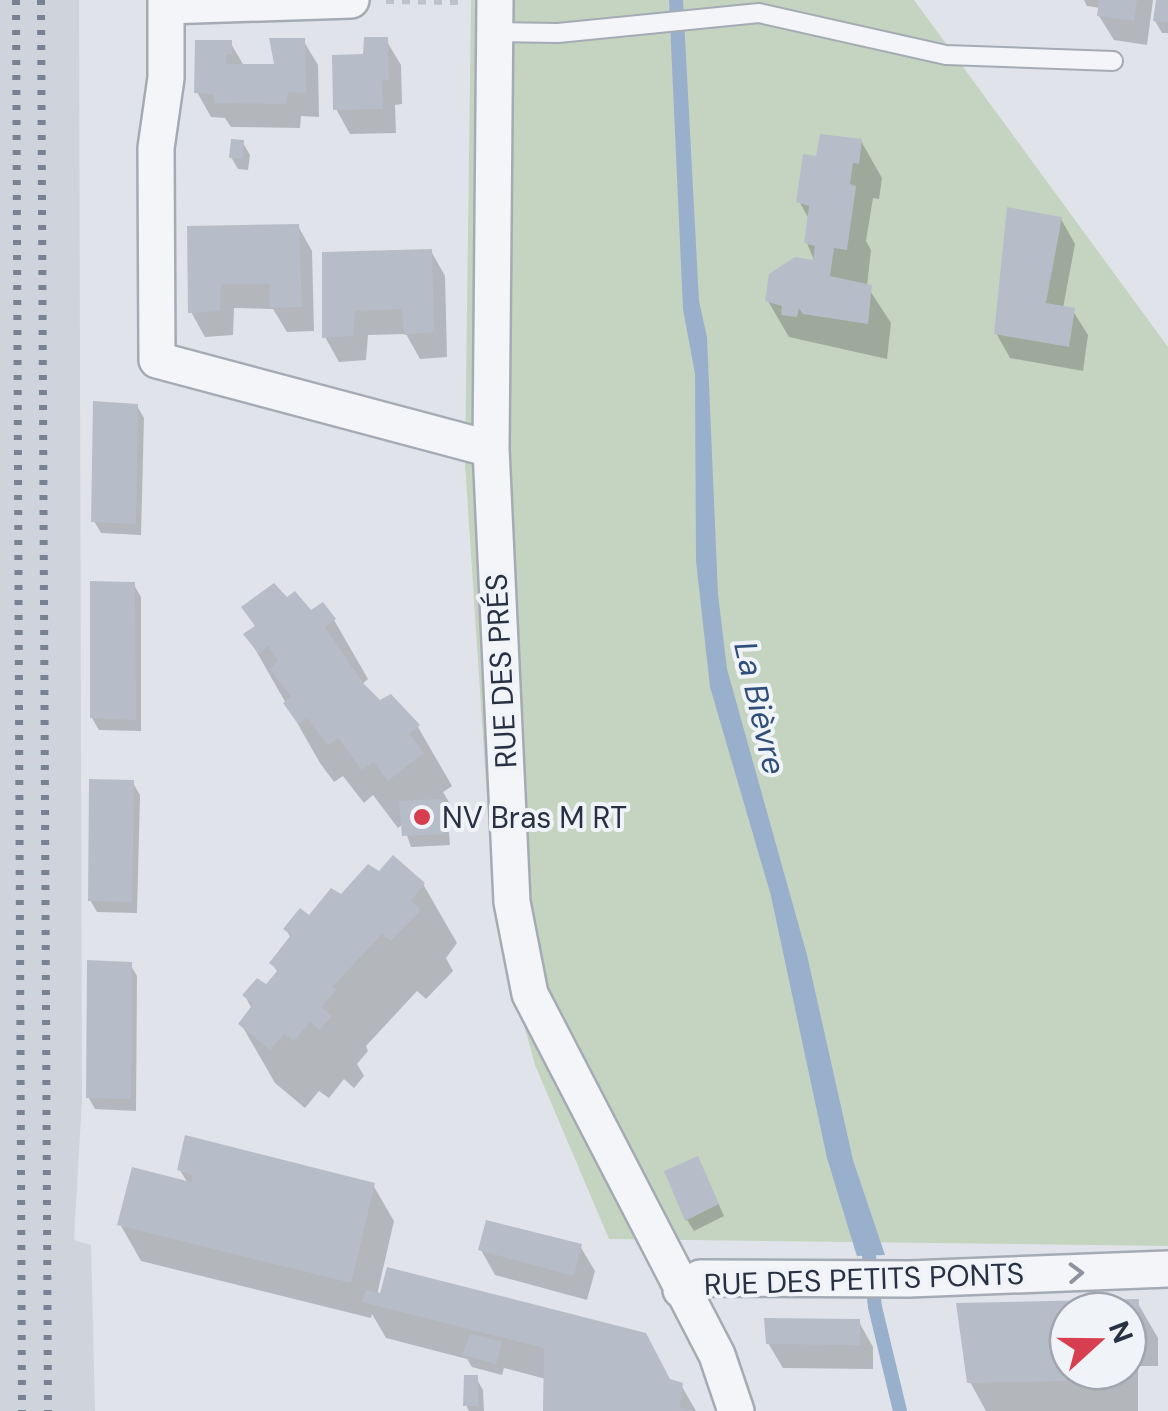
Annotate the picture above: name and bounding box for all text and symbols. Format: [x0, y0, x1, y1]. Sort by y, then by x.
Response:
street label: RUE DES PRÉS [476, 573, 526, 769]
water label: La Bièvre [724, 637, 796, 779]
place label: NV Bras M RT [442, 798, 627, 837]
marker: NV Bras M RT [411, 806, 433, 828]
street label: RUE DES PETITS PONTS [703, 1254, 1025, 1304]
one-way arrow [1069, 1262, 1085, 1283]
north arrow [1048, 1291, 1148, 1391]
text: N [1100, 1316, 1142, 1348]

